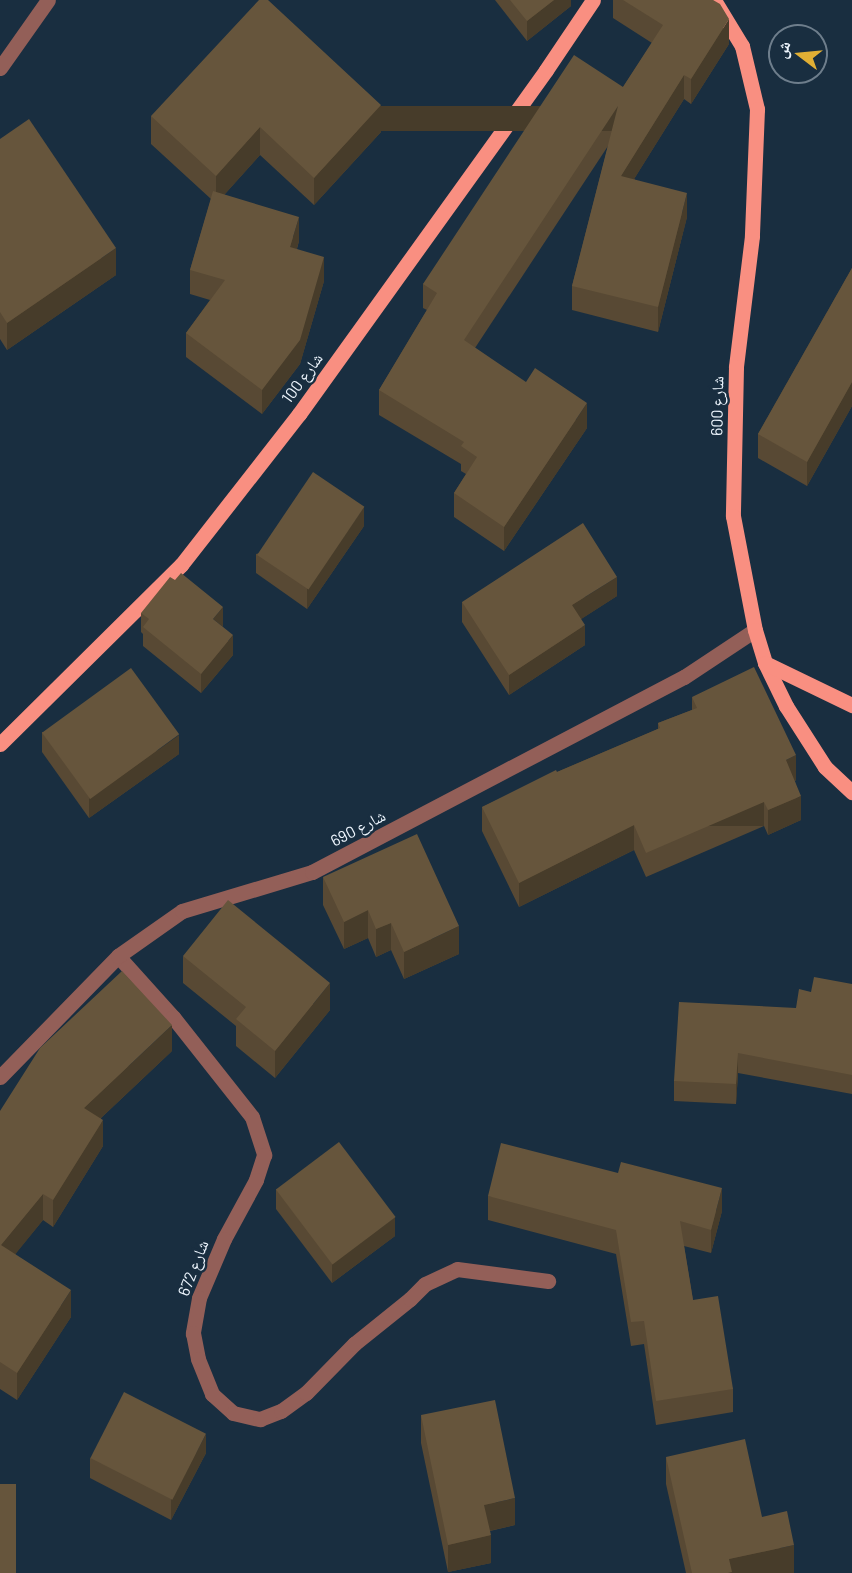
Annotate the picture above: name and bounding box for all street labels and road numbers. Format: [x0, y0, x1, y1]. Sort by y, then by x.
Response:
street label: شارع 100 [277, 349, 327, 407]
street label: شارع 600 [707, 376, 727, 436]
street label: شارع 690 [327, 806, 389, 850]
street label: شارع 672 [174, 1237, 212, 1299]

